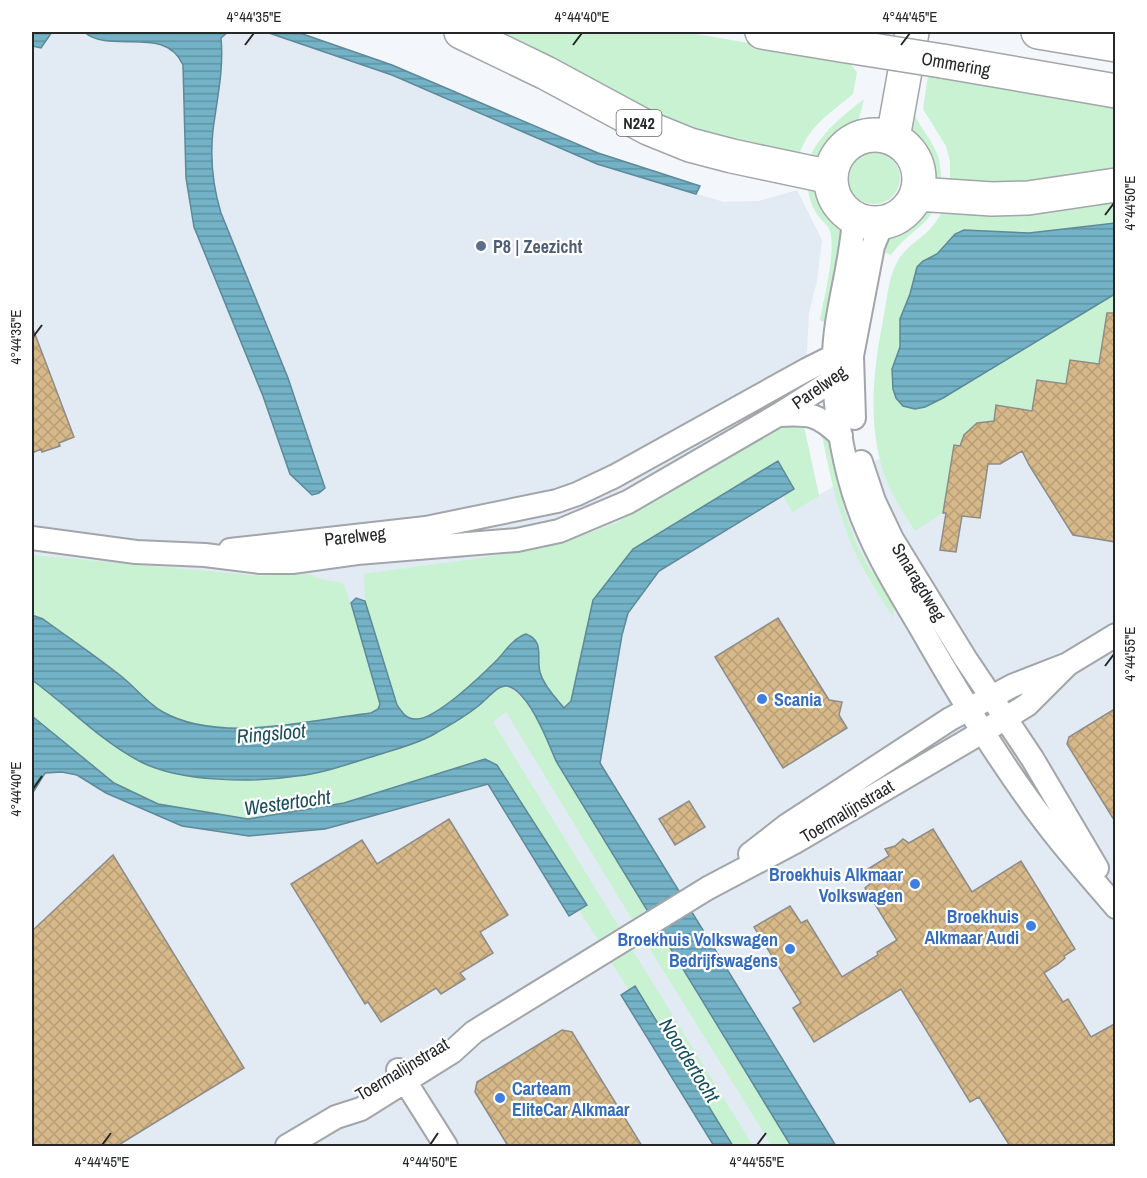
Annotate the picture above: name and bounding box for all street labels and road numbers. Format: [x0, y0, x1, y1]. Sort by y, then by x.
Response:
street label: Ommering [919, 46, 993, 83]
road number: N242 [616, 110, 662, 136]
street label: Parelweg [787, 359, 852, 415]
street label: Parelweg [323, 520, 388, 552]
street label: Smaragdweg [886, 538, 953, 626]
street label: Toermalijnstraat [796, 773, 898, 849]
street label: Toermalijnstraat [351, 1031, 453, 1107]

